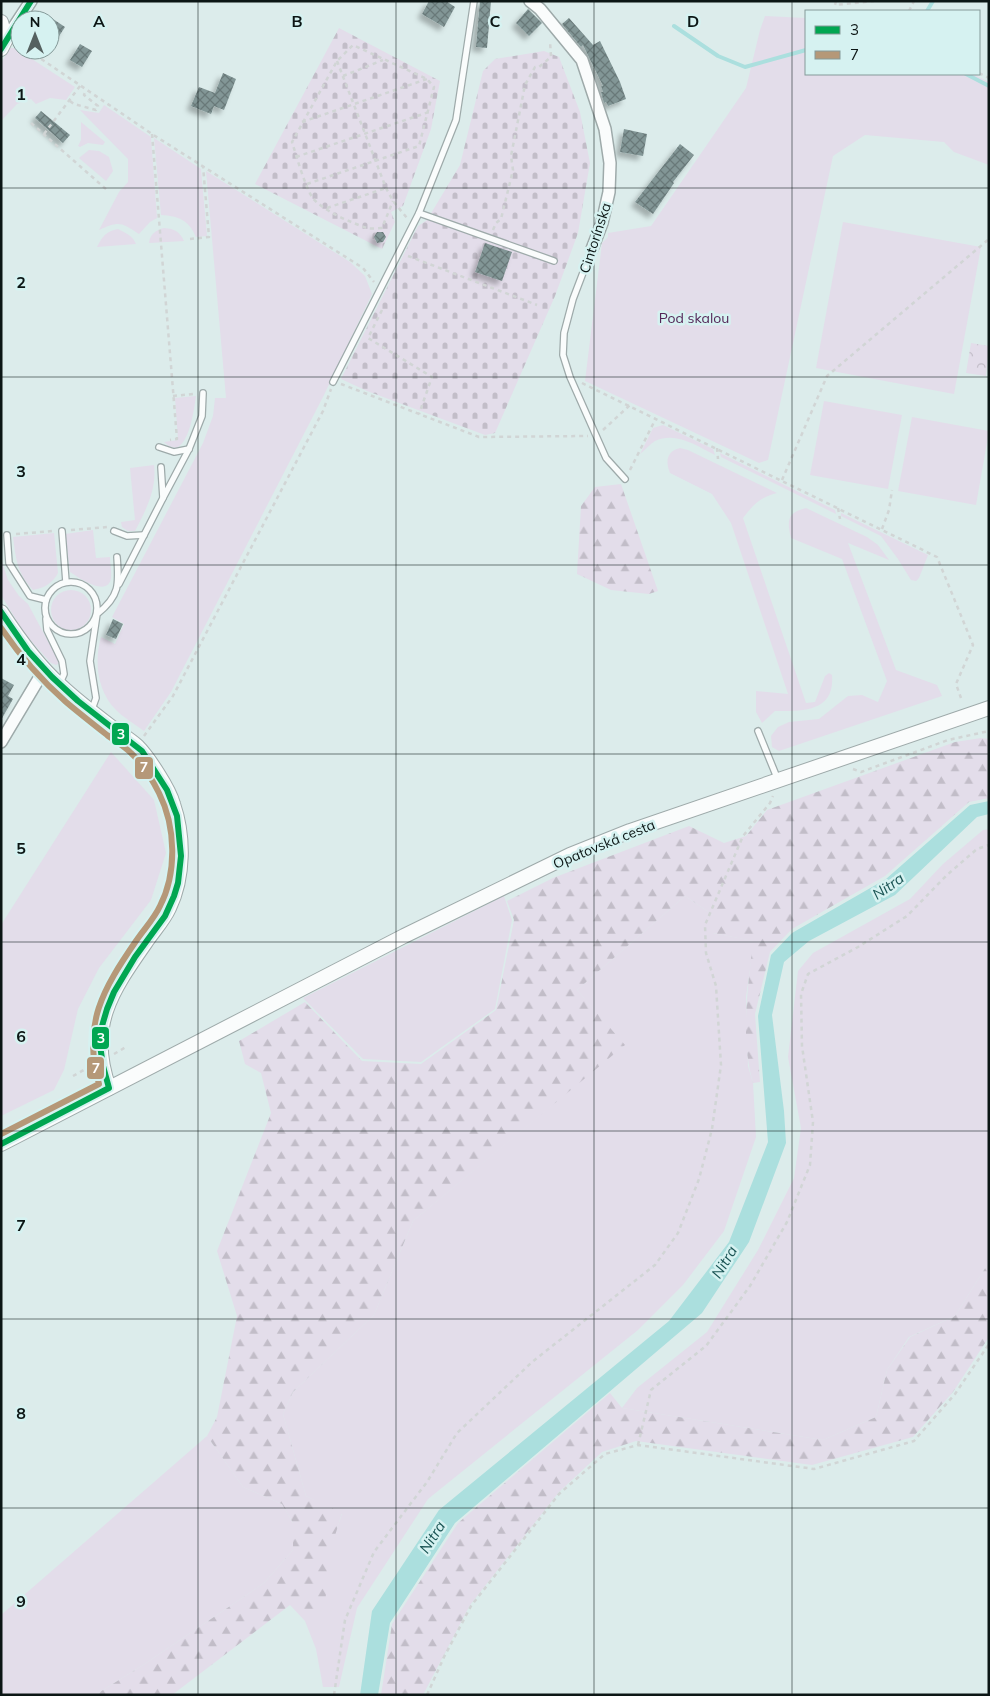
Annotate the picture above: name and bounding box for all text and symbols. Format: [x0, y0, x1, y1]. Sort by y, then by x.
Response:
north arrow [10, 10, 60, 60]
legend [805, 10, 980, 75]
text: A [93, 11, 105, 31]
text: B [291, 11, 303, 31]
text: C [490, 11, 501, 31]
text: D [687, 11, 699, 31]
text: N [30, 13, 40, 31]
text: 3 [850, 20, 859, 39]
text: 7 [850, 45, 859, 64]
text: 1 [16, 84, 26, 104]
street label: Cintorínska [575, 200, 615, 276]
text: 2 [16, 272, 26, 292]
park label: Pod skalou [659, 309, 729, 327]
text: 3 [16, 461, 26, 481]
text: 4 [16, 649, 26, 669]
line badge: 3 [111, 722, 130, 746]
text: 3 [117, 725, 125, 743]
line badge: 7 [134, 756, 154, 780]
text: 7 [140, 758, 148, 776]
street label: Opatovská cesta [550, 815, 658, 873]
text: 5 [16, 838, 26, 858]
water label: Nitra [868, 868, 908, 904]
text: 6 [16, 1026, 26, 1046]
line badge: 3 [91, 1026, 110, 1050]
text: 3 [97, 1029, 105, 1047]
line badge: 7 [86, 1056, 105, 1080]
text: 7 [92, 1059, 100, 1077]
text: 7 [16, 1215, 26, 1235]
water label: Nitra [707, 1242, 741, 1282]
text: 8 [16, 1403, 26, 1423]
water label: Nitra [415, 1517, 449, 1557]
text: 9 [16, 1591, 26, 1611]

